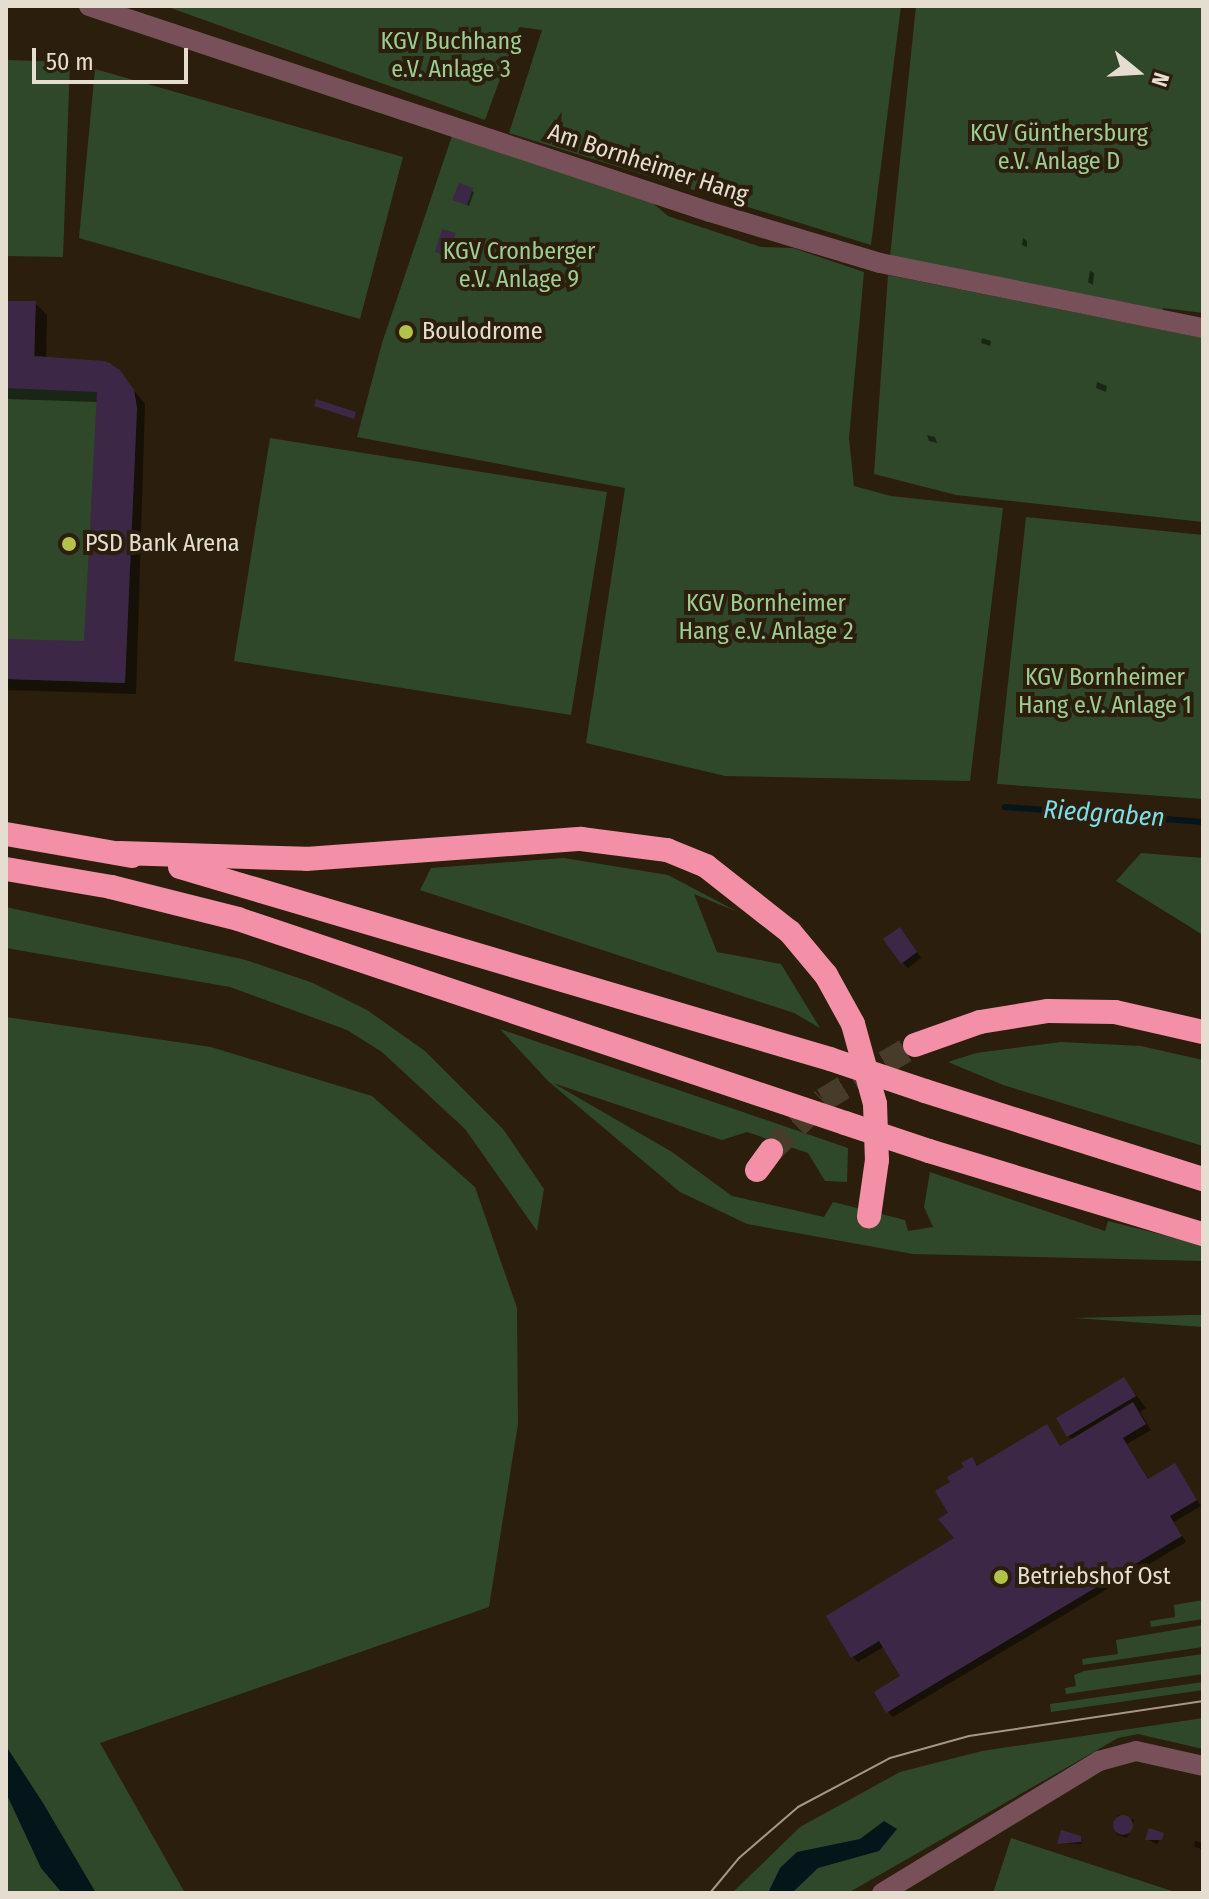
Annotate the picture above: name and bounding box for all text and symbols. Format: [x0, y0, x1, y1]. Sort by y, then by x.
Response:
park label: KGV Buchhang e.V. Anlage 3 [381, 28, 521, 84]
scale bar [36, 32, 192, 82]
north arrow [1097, 32, 1177, 112]
text: 50 m [46, 48, 94, 76]
text: N [1145, 69, 1175, 90]
street label: Am Bornheimer Hang [544, 118, 752, 210]
park label: KGV Günthersburg e.V. Anlage D [970, 120, 1148, 176]
park label: KGV Cronberger e.V. Anlage 9 [443, 238, 595, 294]
place label: Boulodrome [422, 318, 543, 346]
marker: Boulodrome [397, 323, 415, 341]
place label: PSD Bank Arena [85, 530, 240, 558]
marker: PSD Bank Arena [60, 535, 78, 553]
park label: KGV Bornheimer Hang e.V. Anlage 2 [678, 590, 854, 646]
park label: KGV Bornheimer Hang e.V. Anlage 1 [1018, 664, 1192, 720]
water label: Riedgraben [1042, 794, 1166, 834]
place label: Betriebshof Ost [1017, 1563, 1171, 1591]
marker: Betriebshof Ost [992, 1568, 1010, 1586]

